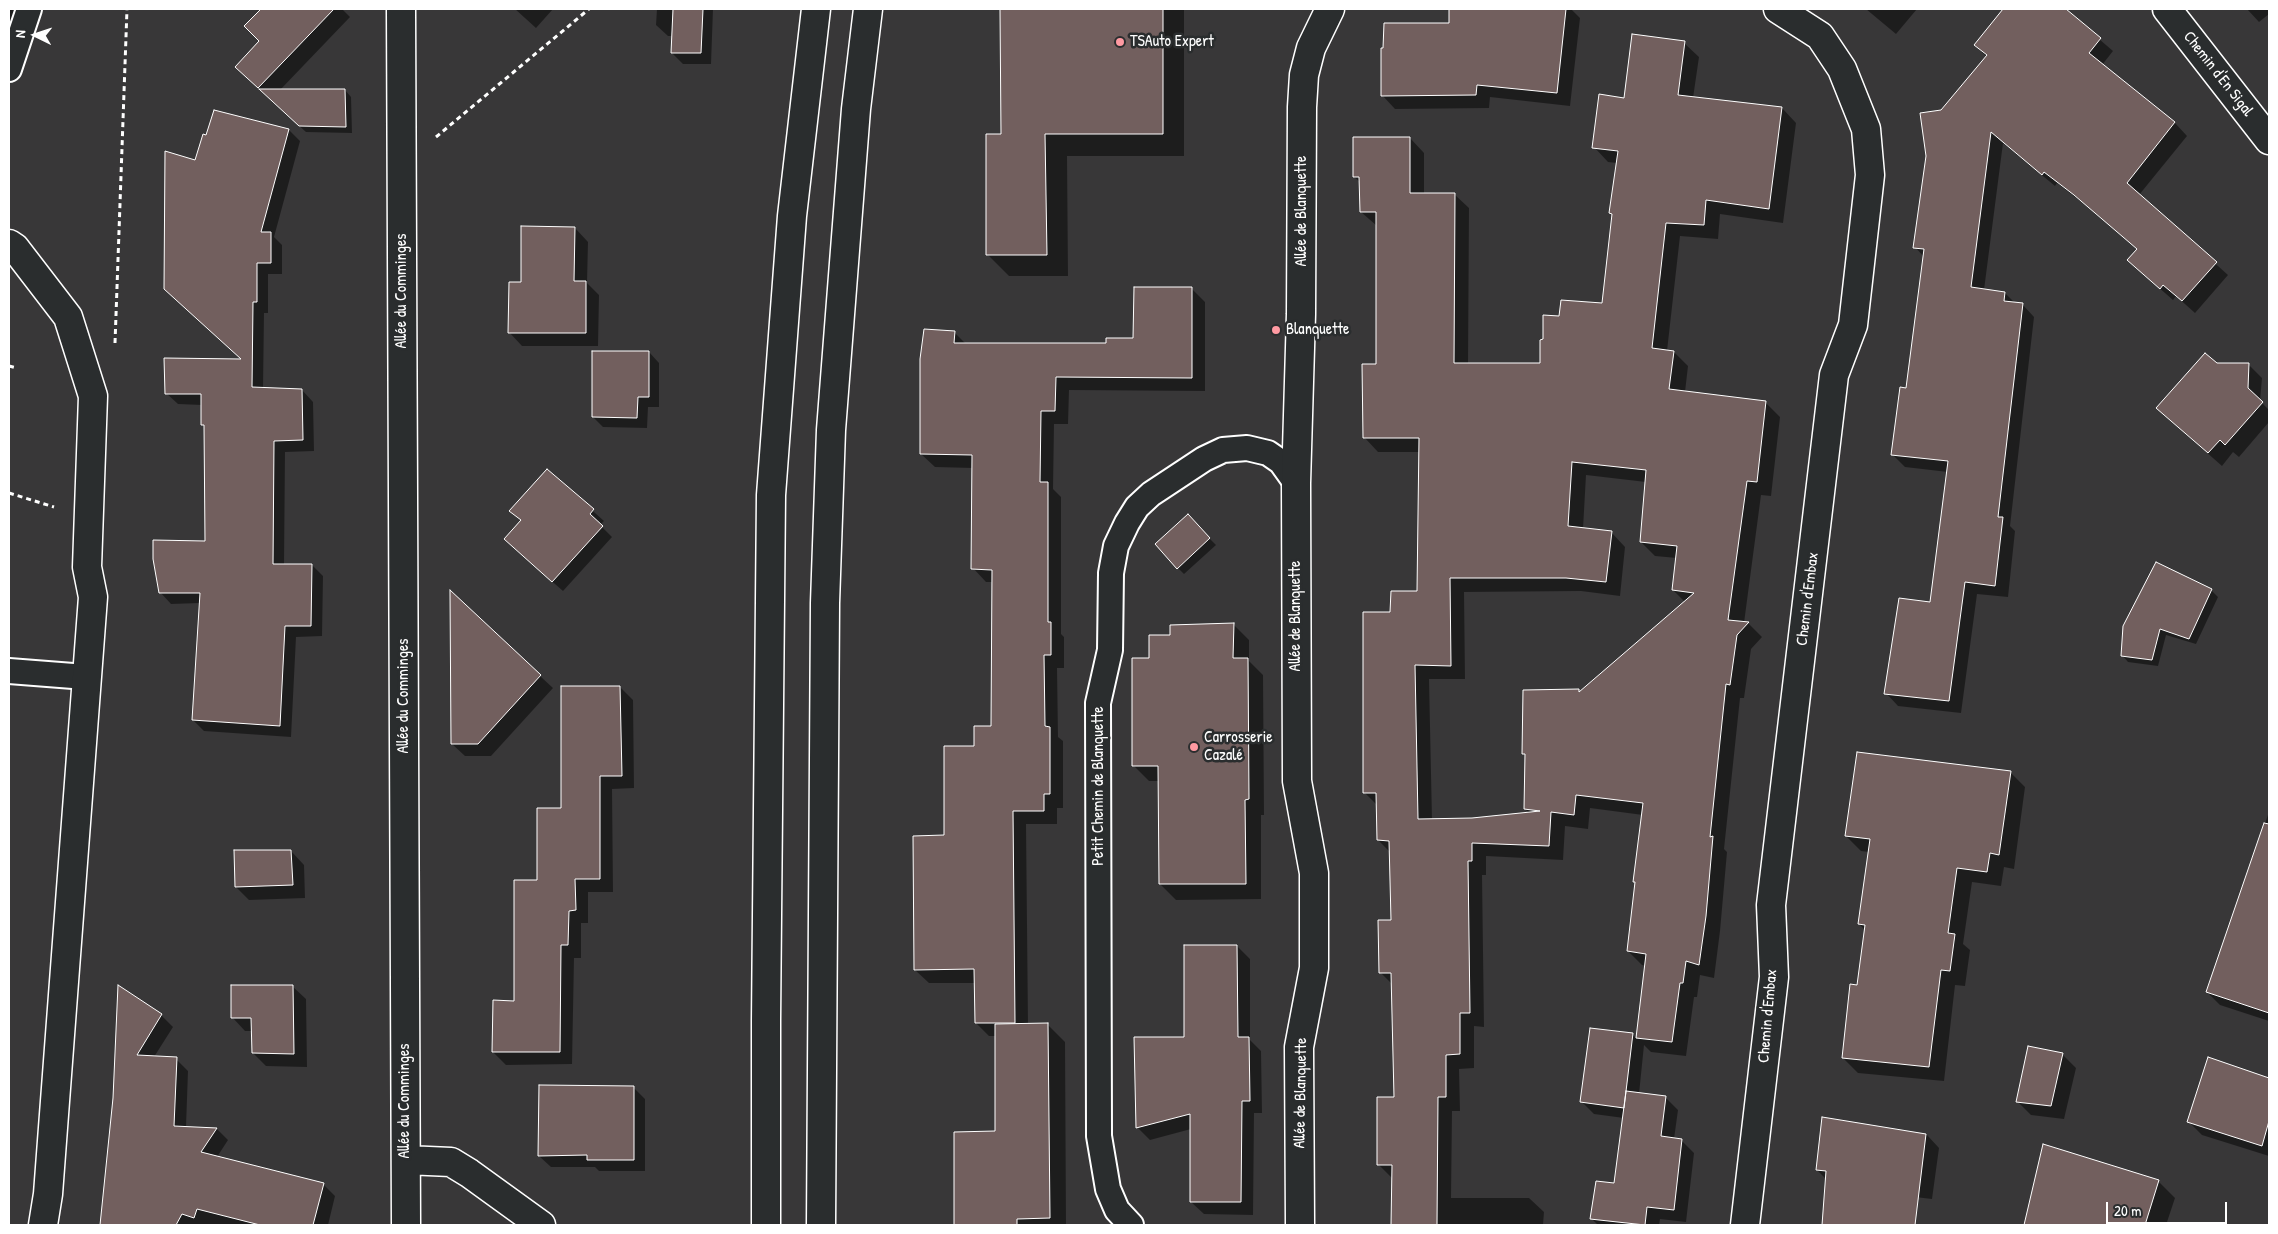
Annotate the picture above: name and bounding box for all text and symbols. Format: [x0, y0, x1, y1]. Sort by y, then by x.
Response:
north arrow [10, 10, 60, 60]
street label: Chemin d'En Sigal [2179, 28, 2257, 120]
text: N [10, 30, 29, 38]
place label: TSAuto Expert [1130, 32, 1214, 52]
marker: TSAuto Expert [1114, 36, 1126, 48]
street label: Allée de Blanquette [1292, 156, 1312, 266]
street label: Allée du Comminges [392, 234, 412, 348]
place label: Blanquette [1286, 320, 1349, 340]
marker: Blanquette [1270, 324, 1282, 336]
street label: Chemin d'Embax [1793, 551, 1823, 647]
street label: Allée de Blanquette [1286, 561, 1306, 671]
street label: Allée du Comminges [394, 639, 414, 753]
street label: Petit Chemin de Blanquette [1089, 706, 1109, 866]
place label: Carrosserie Cazalé [1204, 728, 1273, 766]
marker: Carrosserie Cazalé [1188, 741, 1200, 753]
street label: Chemin d'Embax [1754, 968, 1782, 1064]
street label: Allée de Blanquette [1290, 1037, 1312, 1149]
street label: Allée du Comminges [395, 1044, 415, 1158]
scale bar [2108, 1192, 2229, 1224]
text: 20 m [2114, 1200, 2141, 1221]

